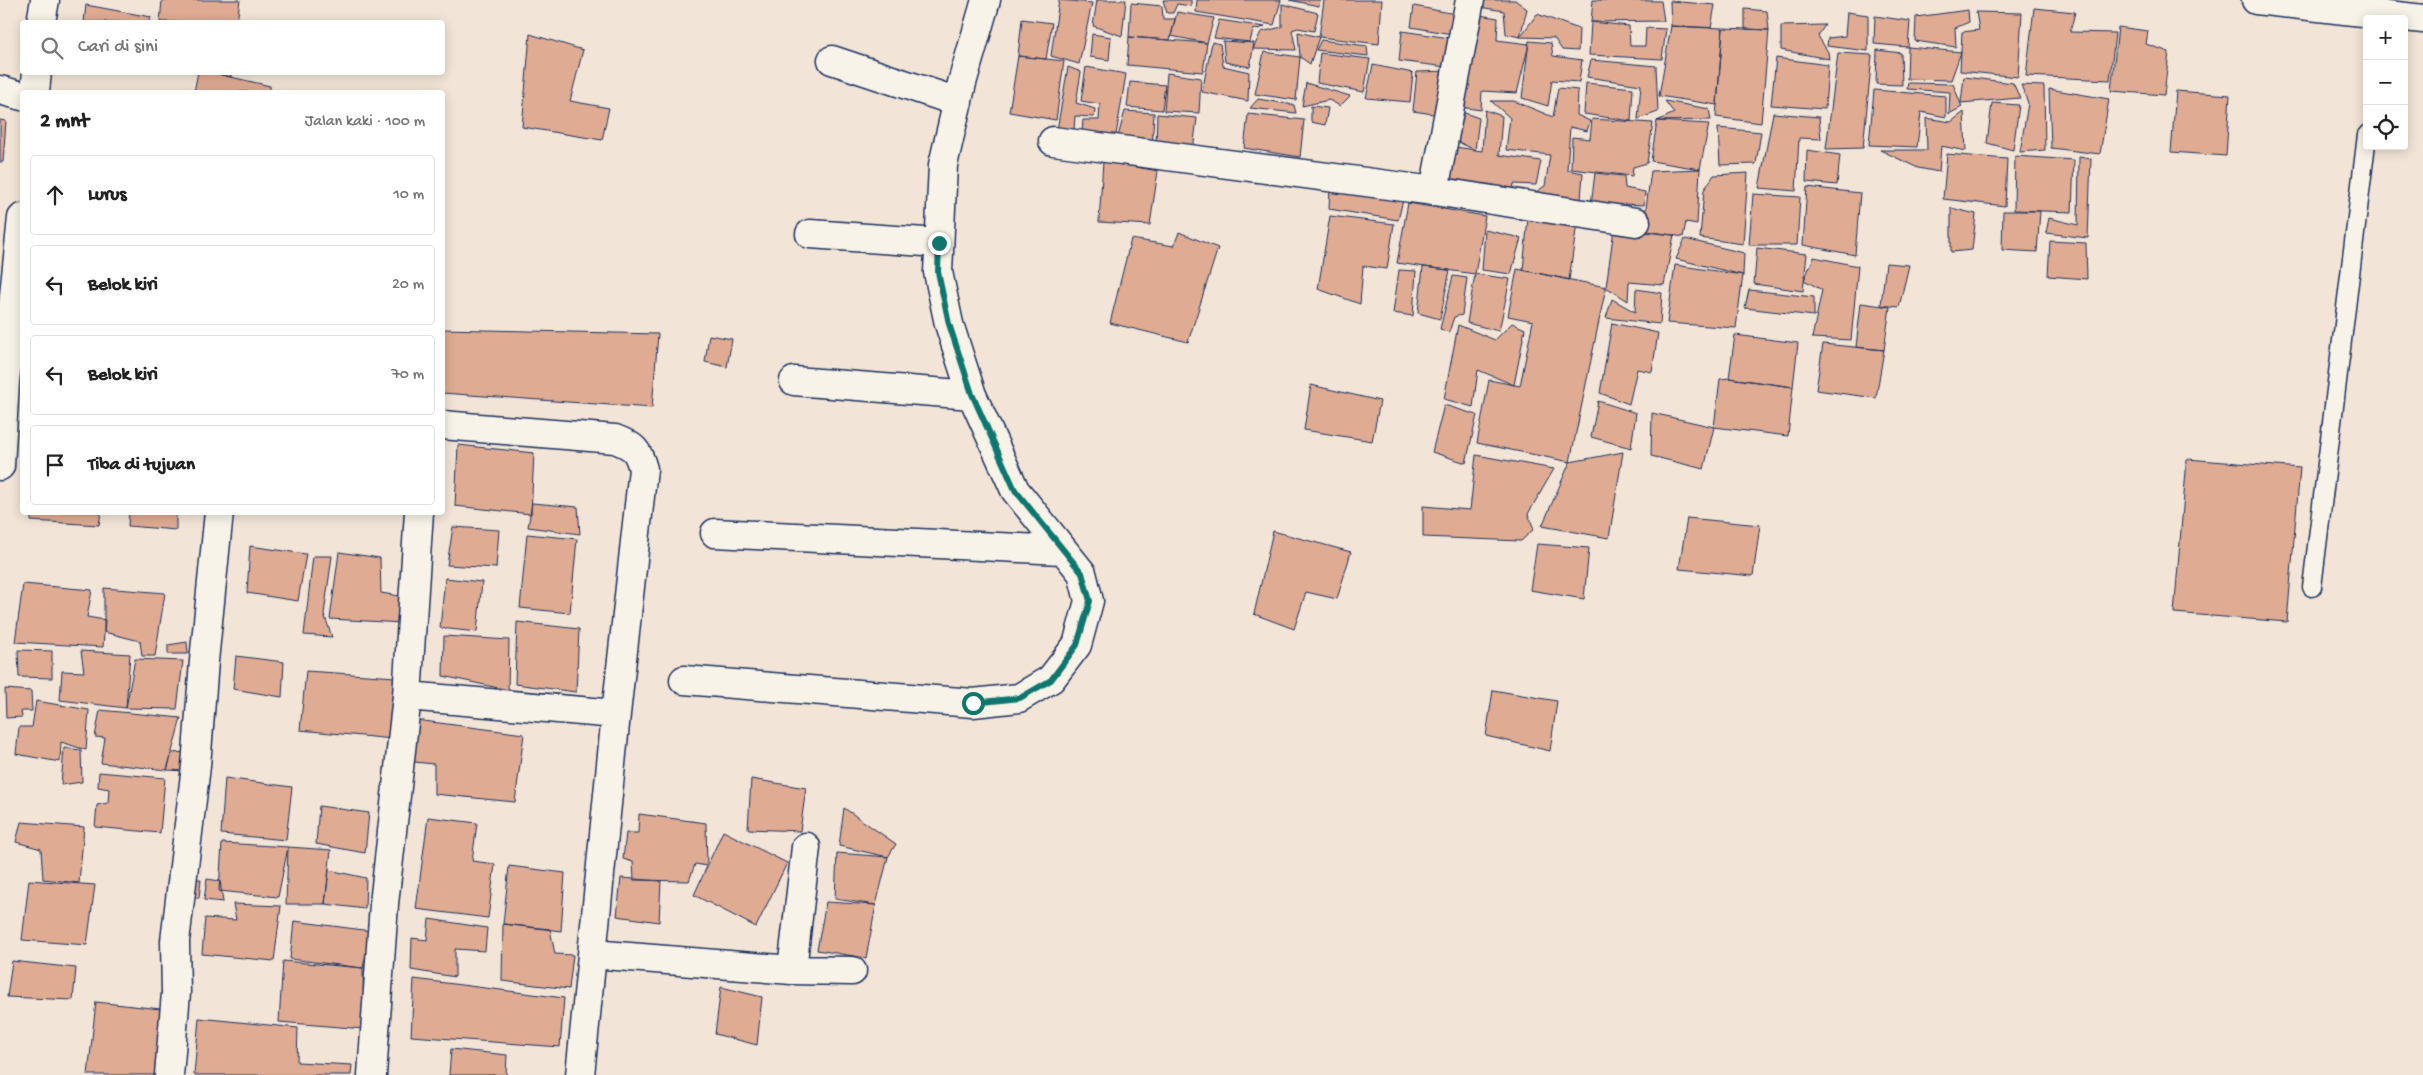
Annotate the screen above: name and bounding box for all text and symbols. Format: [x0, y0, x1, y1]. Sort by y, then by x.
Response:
map controls [2363, 15, 2408, 150]
button: + [2363, 15, 2408, 60]
search box [20, 20, 445, 75]
icon: search [38, 34, 66, 62]
text: Cari di sini [78, 36, 158, 59]
button: − [2363, 60, 2408, 105]
button: locate [2363, 105, 2408, 150]
text: 2 mnt [40, 110, 89, 135]
text: Jalan kaki · 100 m [305, 113, 425, 132]
icon: ahead [41, 181, 69, 209]
text: Lurus [88, 184, 127, 207]
text: 10 m [393, 186, 424, 205]
route end [928, 232, 951, 255]
icon: left [41, 271, 69, 299]
text: Belok kiri [88, 274, 158, 297]
text: 20 m [392, 276, 424, 295]
icon: left [41, 361, 69, 389]
text: Belok kiri [88, 364, 158, 387]
text: 70 m [391, 366, 424, 385]
icon: arrive [41, 451, 69, 479]
text: Tiba di tujuan [88, 454, 195, 477]
route start [962, 692, 985, 715]

